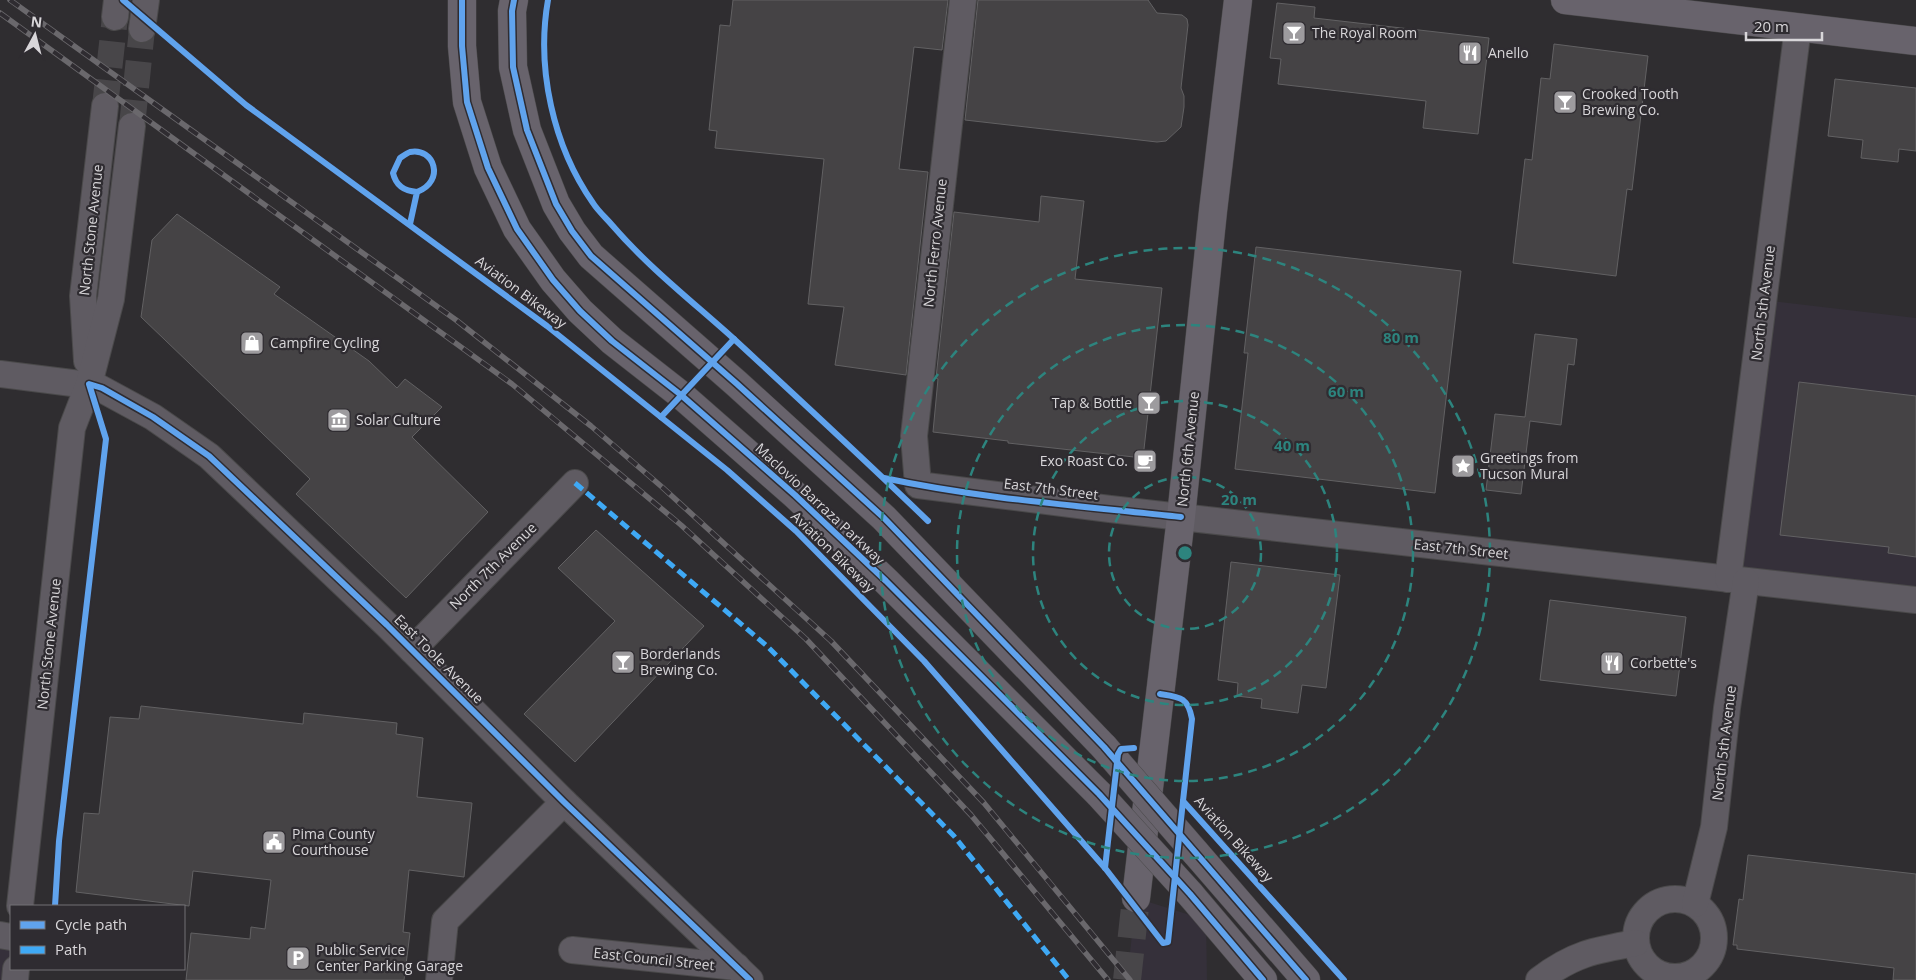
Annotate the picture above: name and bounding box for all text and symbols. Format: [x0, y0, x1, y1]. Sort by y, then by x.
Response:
north arrow [10, 10, 60, 60]
scale bar [1746, 10, 1822, 42]
text: N [30, 11, 43, 32]
text: 20 m [1754, 16, 1789, 36]
bar icon: The Royal Room [1281, 20, 1307, 46]
place label: The Royal Room [1312, 23, 1417, 42]
restaurant icon: Anello [1457, 40, 1483, 66]
place label: Anello [1488, 43, 1529, 62]
place label: Crooked Tooth Brewing Co. [1582, 84, 1679, 119]
bar icon: Crooked Tooth Brewing Co. [1552, 89, 1578, 115]
street label: North Stone Avenue [74, 163, 107, 296]
street label: North Ferro Avenue [918, 178, 951, 308]
street label: North 5th Avenue [1746, 244, 1779, 362]
street label: Aviation Bikeway [472, 251, 572, 333]
text: 80 m [1383, 327, 1419, 347]
shop icon: Campfire Cycling [239, 330, 265, 356]
place label: Campfire Cycling [270, 333, 380, 352]
text: 60 m [1328, 381, 1364, 401]
bar icon: Tap & Bottle [1136, 390, 1162, 416]
street label: North 6th Avenue [1172, 390, 1203, 508]
place label: Tap & Bottle [1052, 393, 1132, 412]
museum icon: Solar Culture [326, 407, 352, 433]
place label: Solar Culture [356, 410, 441, 429]
text: 40 m [1274, 435, 1310, 455]
street label: Maclovio Barraza Parkway [751, 439, 890, 569]
cafe icon: Exo Roast Co. [1132, 448, 1158, 474]
place label: Greetings from Tucson Mural [1480, 448, 1578, 483]
place label: Exo Roast Co. [1040, 451, 1128, 470]
place icon: Greetings from Tucson Mural [1450, 453, 1476, 479]
street label: East 7th Street [1003, 473, 1099, 504]
text: 20 m [1221, 489, 1257, 509]
street label: Aviation Bikeway [787, 507, 880, 597]
street label: North 7th Avenue [445, 518, 540, 613]
street label: East 7th Street [1413, 534, 1509, 563]
centre of rings [1176, 544, 1194, 562]
street label: North Stone Avenue [32, 577, 65, 710]
street label: East Toole Avenue [390, 610, 488, 708]
place label: Borderlands Brewing Co. [640, 644, 721, 679]
bar icon: Borderlands Brewing Co. [610, 649, 636, 675]
restaurant icon: Corbette's [1599, 650, 1625, 676]
place label: Corbette's [1630, 653, 1697, 672]
street label: North 5th Avenue [1707, 684, 1740, 802]
street label: Aviation Bikeway [1191, 792, 1279, 887]
place label: Pima County Courthouse [292, 824, 376, 859]
public building icon: Pima County Courthouse [261, 829, 287, 855]
legend [10, 905, 185, 970]
text: Cycle path [55, 914, 127, 934]
text: Path [55, 939, 87, 959]
place label: Public Service Center Parking Garage [316, 940, 463, 975]
street label: East Council Street [592, 943, 716, 974]
parking icon: Public Service Center Parking Garage [285, 945, 311, 971]

